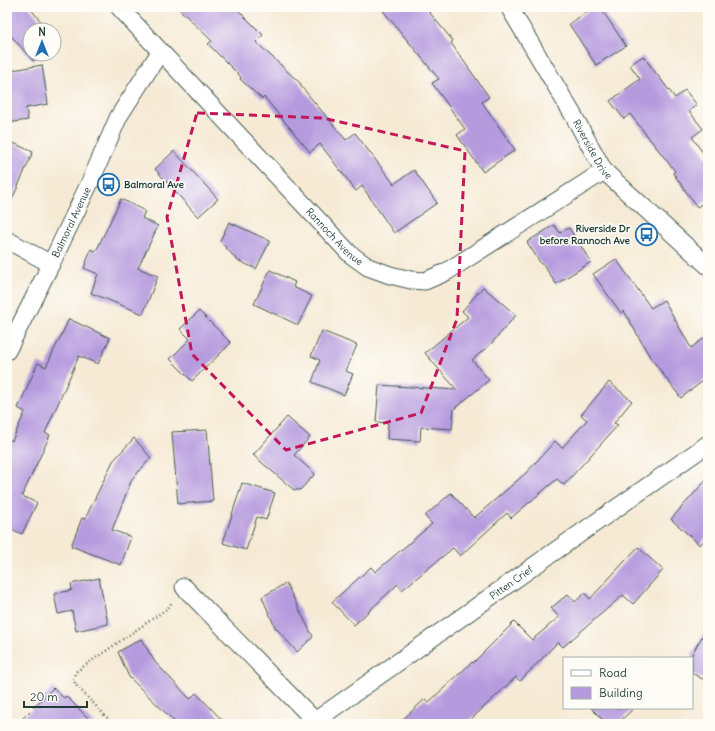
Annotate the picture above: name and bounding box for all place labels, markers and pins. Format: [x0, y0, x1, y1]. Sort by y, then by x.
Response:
bus stop icon: Balmoral Ave [95, 171, 121, 197]
place label: Balmoral Ave [124, 178, 184, 191]
bus stop icon: Riverside Dr before Rannoch Ave [633, 221, 659, 247]
place label: Riverside Dr before Rannoch Ave [540, 222, 631, 247]

